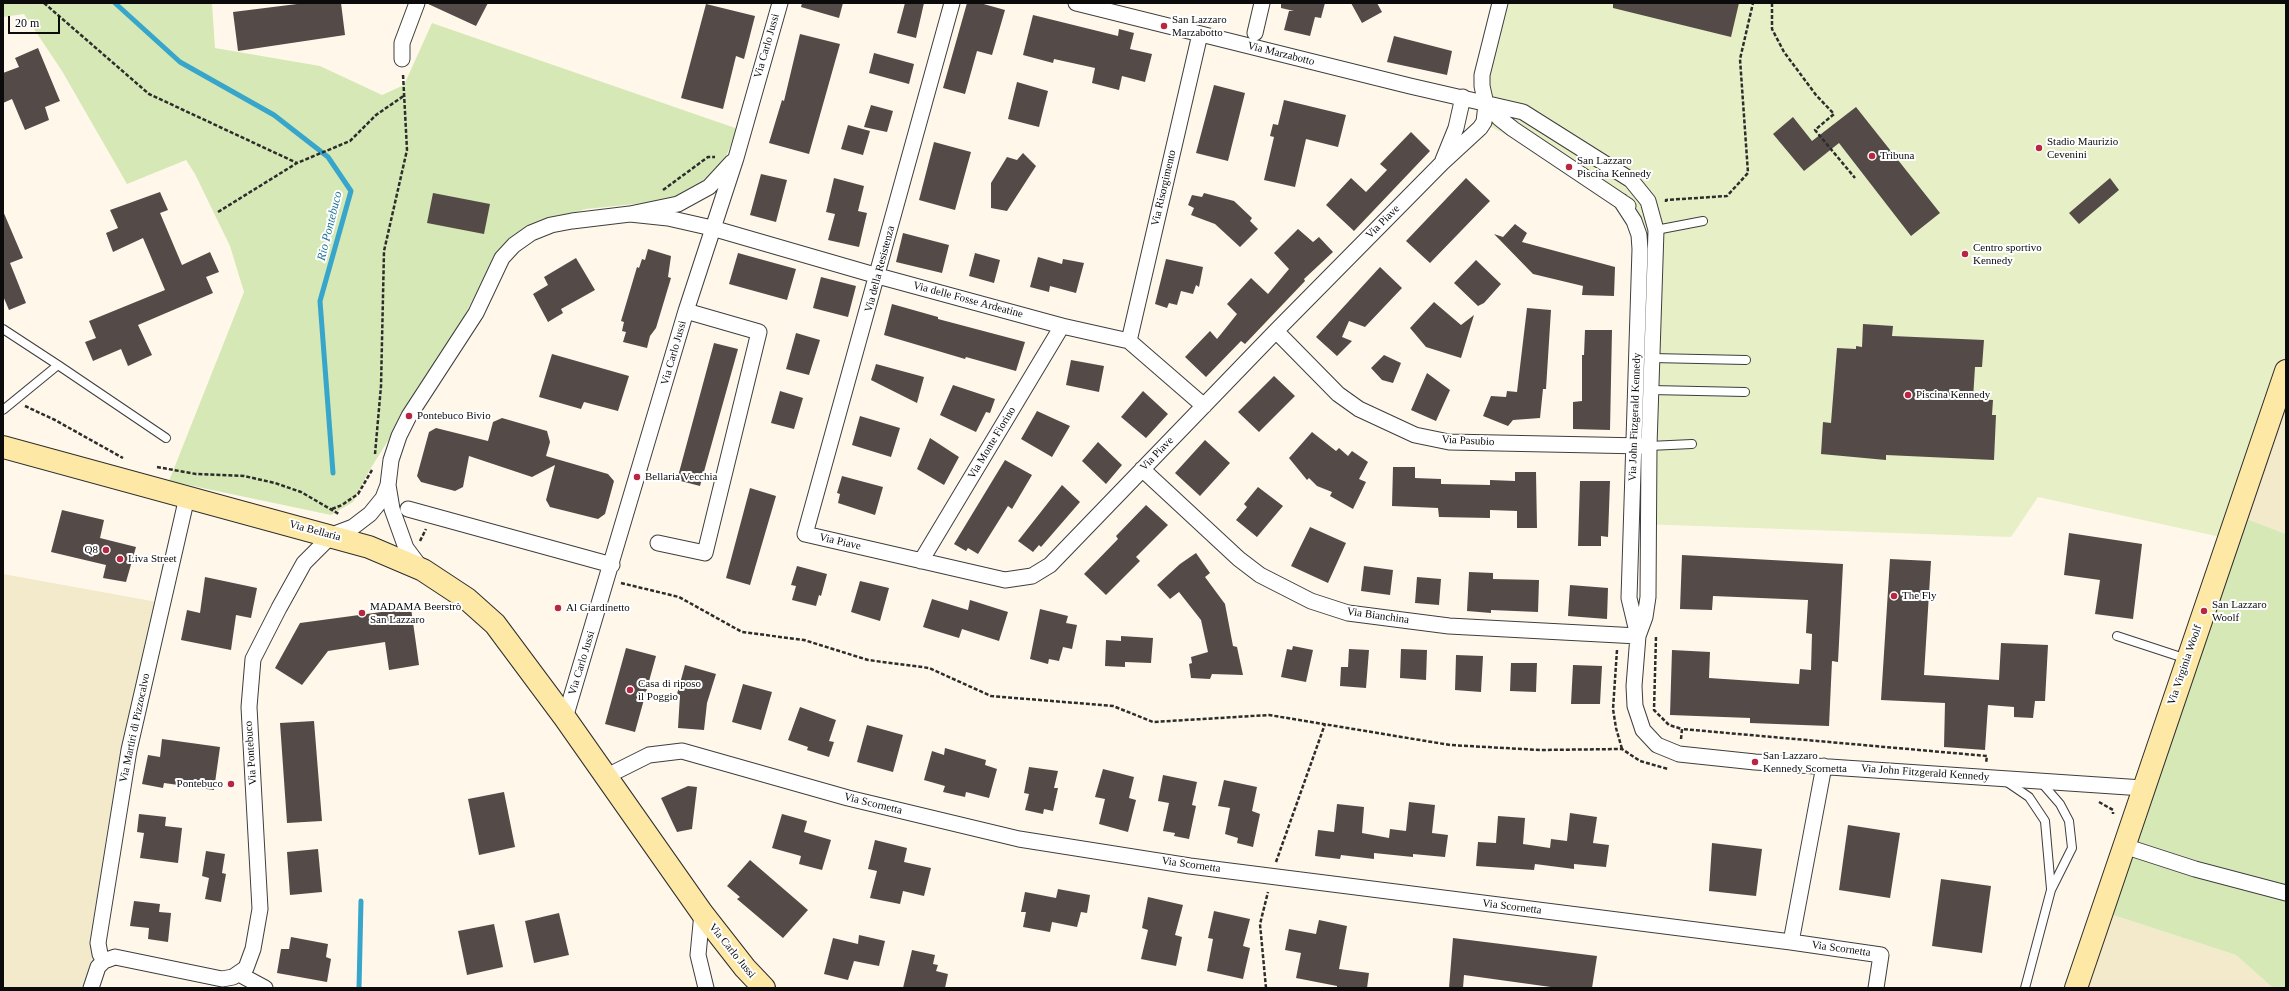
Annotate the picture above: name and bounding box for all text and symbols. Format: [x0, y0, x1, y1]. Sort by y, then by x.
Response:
scale bar [10, 8, 62, 34]
street label: Via Carlo Jussi [751, 12, 783, 80]
place label: San Lazzaro Marzabotto [1172, 13, 1227, 39]
text: 20 m [15, 16, 39, 30]
marker: San Lazzaro Marzabotto [1159, 21, 1169, 31]
street label: Via Marzabotto [1246, 39, 1316, 69]
place label: Stadio Maurizio Cevenini [2047, 135, 2118, 161]
marker: Stadio Maurizio Cevenini [2034, 143, 2044, 153]
street label: Via Risorgimento [1149, 149, 1179, 227]
place label: Tribuna [1880, 149, 1914, 163]
marker: Tribuna [1867, 151, 1877, 161]
place label: San Lazzaro Piscina Kennedy [1577, 154, 1651, 180]
marker: San Lazzaro Piscina Kennedy [1564, 162, 1574, 172]
water label: Rio Pontebuco [314, 190, 346, 262]
street label: Via Piave [1363, 202, 1403, 242]
street label: Via della Resistenza [862, 224, 898, 314]
place label: Centro sportivo Kennedy [1973, 241, 2042, 267]
marker: Centro sportivo Kennedy [1960, 249, 1970, 259]
street label: Via delle Fosse Ardeatine [912, 279, 1024, 321]
street label: Via Carlo Jussi [658, 319, 690, 387]
street label: Via John Fitzgerald Kennedy [1626, 353, 1644, 481]
place label: Piscina Kennedy [1916, 388, 1990, 402]
marker: Piscina Kennedy [1903, 390, 1913, 400]
street label: Via Monte Fiorino [965, 405, 1019, 481]
place label: Pontebuco Bivio [417, 409, 491, 423]
marker: Pontebuco Bivio [404, 411, 414, 421]
street label: Via Pasubio [1441, 433, 1495, 449]
street label: Via Piave [1138, 434, 1176, 474]
place label: Bellaria Vecchia [645, 470, 717, 484]
marker: Bellaria Vecchia [632, 472, 642, 482]
street label: Via Bellaria [288, 518, 342, 544]
street label: Via Piave [818, 531, 862, 553]
place label: Q8 [85, 543, 98, 557]
marker: Q8 [101, 545, 111, 555]
place label: Liva Street [128, 552, 177, 566]
marker: Liva Street [115, 554, 125, 564]
place label: The Fly [1902, 589, 1937, 603]
marker: The Fly [1889, 591, 1899, 601]
place label: San Lazzaro Woolf [2212, 598, 2267, 624]
place label: MADAMA Beerstrò San Lazzaro [370, 600, 461, 626]
place label: Al Giardinetto [566, 601, 630, 615]
marker: Al Giardinetto [553, 603, 563, 613]
street label: Via Bianchina [1346, 605, 1410, 627]
marker: San Lazzaro Woolf [2199, 606, 2209, 616]
marker: MADAMA Beerstrò San Lazzaro [357, 608, 367, 618]
street label: Via Virginia Woolf [2165, 623, 2205, 707]
street label: Via Carlo Jussi [566, 629, 598, 697]
street label: Via Martiri di Pizzocalvo [117, 672, 153, 784]
place label: Casa di riposo il Poggio [638, 677, 701, 703]
marker: Casa di riposo il Poggio [625, 685, 635, 695]
street label: Via Pontebuco [242, 720, 260, 786]
place label: San Lazzaro Kennedy Scornetta [1763, 749, 1847, 775]
marker: San Lazzaro Kennedy Scornetta [1750, 757, 1760, 767]
street label: Via John Fitzgerald Kennedy [1860, 762, 1990, 784]
place label: Pontebuco [177, 777, 223, 791]
marker: Pontebuco [226, 779, 236, 789]
street label: Via Scornetta [843, 790, 903, 818]
street label: Via Scornetta [1161, 854, 1221, 876]
street label: Via Scornetta [1482, 897, 1542, 917]
street label: Via Carlo Jussi [706, 921, 758, 981]
street label: Via Scornetta [1811, 938, 1871, 960]

